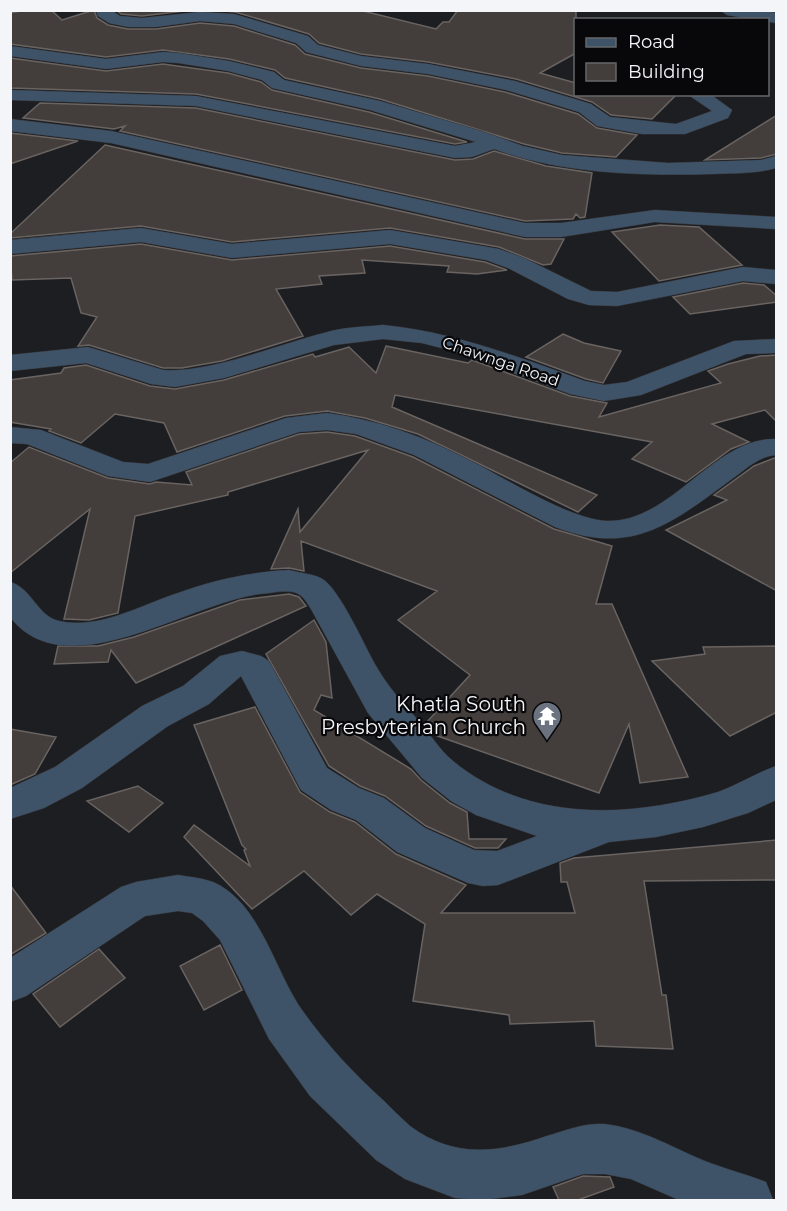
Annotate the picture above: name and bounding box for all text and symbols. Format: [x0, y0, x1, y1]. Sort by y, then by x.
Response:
legend [574, 18, 769, 96]
text: Road [628, 31, 675, 53]
text: Building [628, 61, 705, 83]
street label: Chawnga Road [440, 333, 562, 390]
place label: Khatla South Presbyterian Church [321, 692, 526, 739]
temple icon: Khatla South Presbyterian Church [531, 700, 563, 742]

